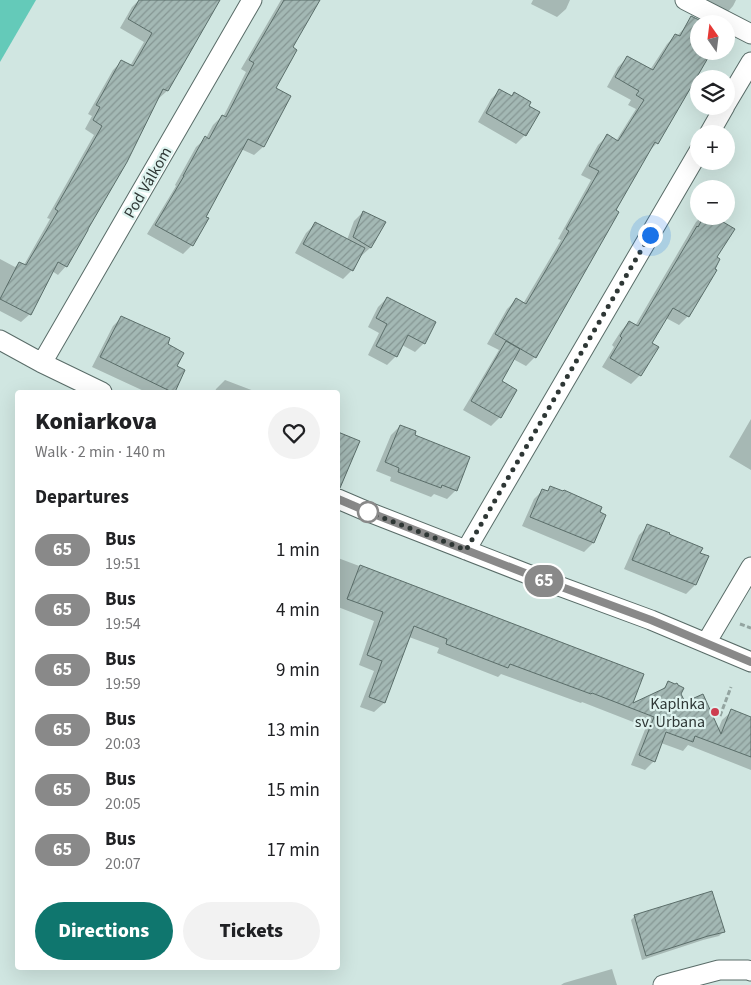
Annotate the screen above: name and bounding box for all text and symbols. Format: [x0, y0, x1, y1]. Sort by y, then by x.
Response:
north arrow [690, 15, 735, 60]
map controls [690, 15, 735, 225]
button: layers [690, 70, 735, 115]
button: + [690, 125, 735, 170]
street label: Pod Válkom [119, 143, 177, 222]
button: − [690, 180, 735, 225]
your location [638, 223, 663, 248]
text: Koniarkova [35, 404, 157, 439]
button: heart [268, 407, 320, 459]
text: Walk · 2 min · 140 m [35, 441, 166, 463]
text: Departures [35, 484, 129, 511]
unlabelled marker [357, 501, 379, 523]
text: Bus [105, 526, 136, 553]
text: 65 [53, 537, 72, 562]
text: 1 min [276, 537, 320, 564]
text: 19:51 [105, 553, 141, 575]
line badge: 65 [522, 565, 566, 597]
text: 65 [534, 568, 554, 593]
text: Bus [105, 586, 136, 613]
text: 65 [53, 597, 72, 622]
text: 4 min [276, 597, 320, 624]
text: 19:54 [105, 613, 141, 635]
text: Bus [105, 646, 136, 673]
text: 65 [53, 657, 72, 682]
text: 9 min [276, 657, 320, 684]
text: 19:59 [105, 673, 141, 695]
place label: Kaplnka sv. Urbana [635, 693, 705, 733]
text: Bus [105, 706, 136, 733]
marker: Kaplnka sv. Urbana [709, 706, 721, 718]
text: 65 [53, 717, 72, 742]
text: 13 min [266, 717, 320, 744]
text: 20:03 [105, 733, 141, 755]
text: Bus [105, 766, 136, 793]
text: 65 [53, 777, 72, 802]
text: 15 min [266, 777, 320, 804]
text: 20:05 [105, 793, 141, 815]
text: Bus [105, 826, 136, 853]
text: 65 [53, 837, 72, 862]
text: 17 min [266, 837, 320, 864]
text: 20:07 [105, 853, 141, 875]
button: Directions [35, 902, 173, 960]
button: Tickets [183, 902, 320, 960]

